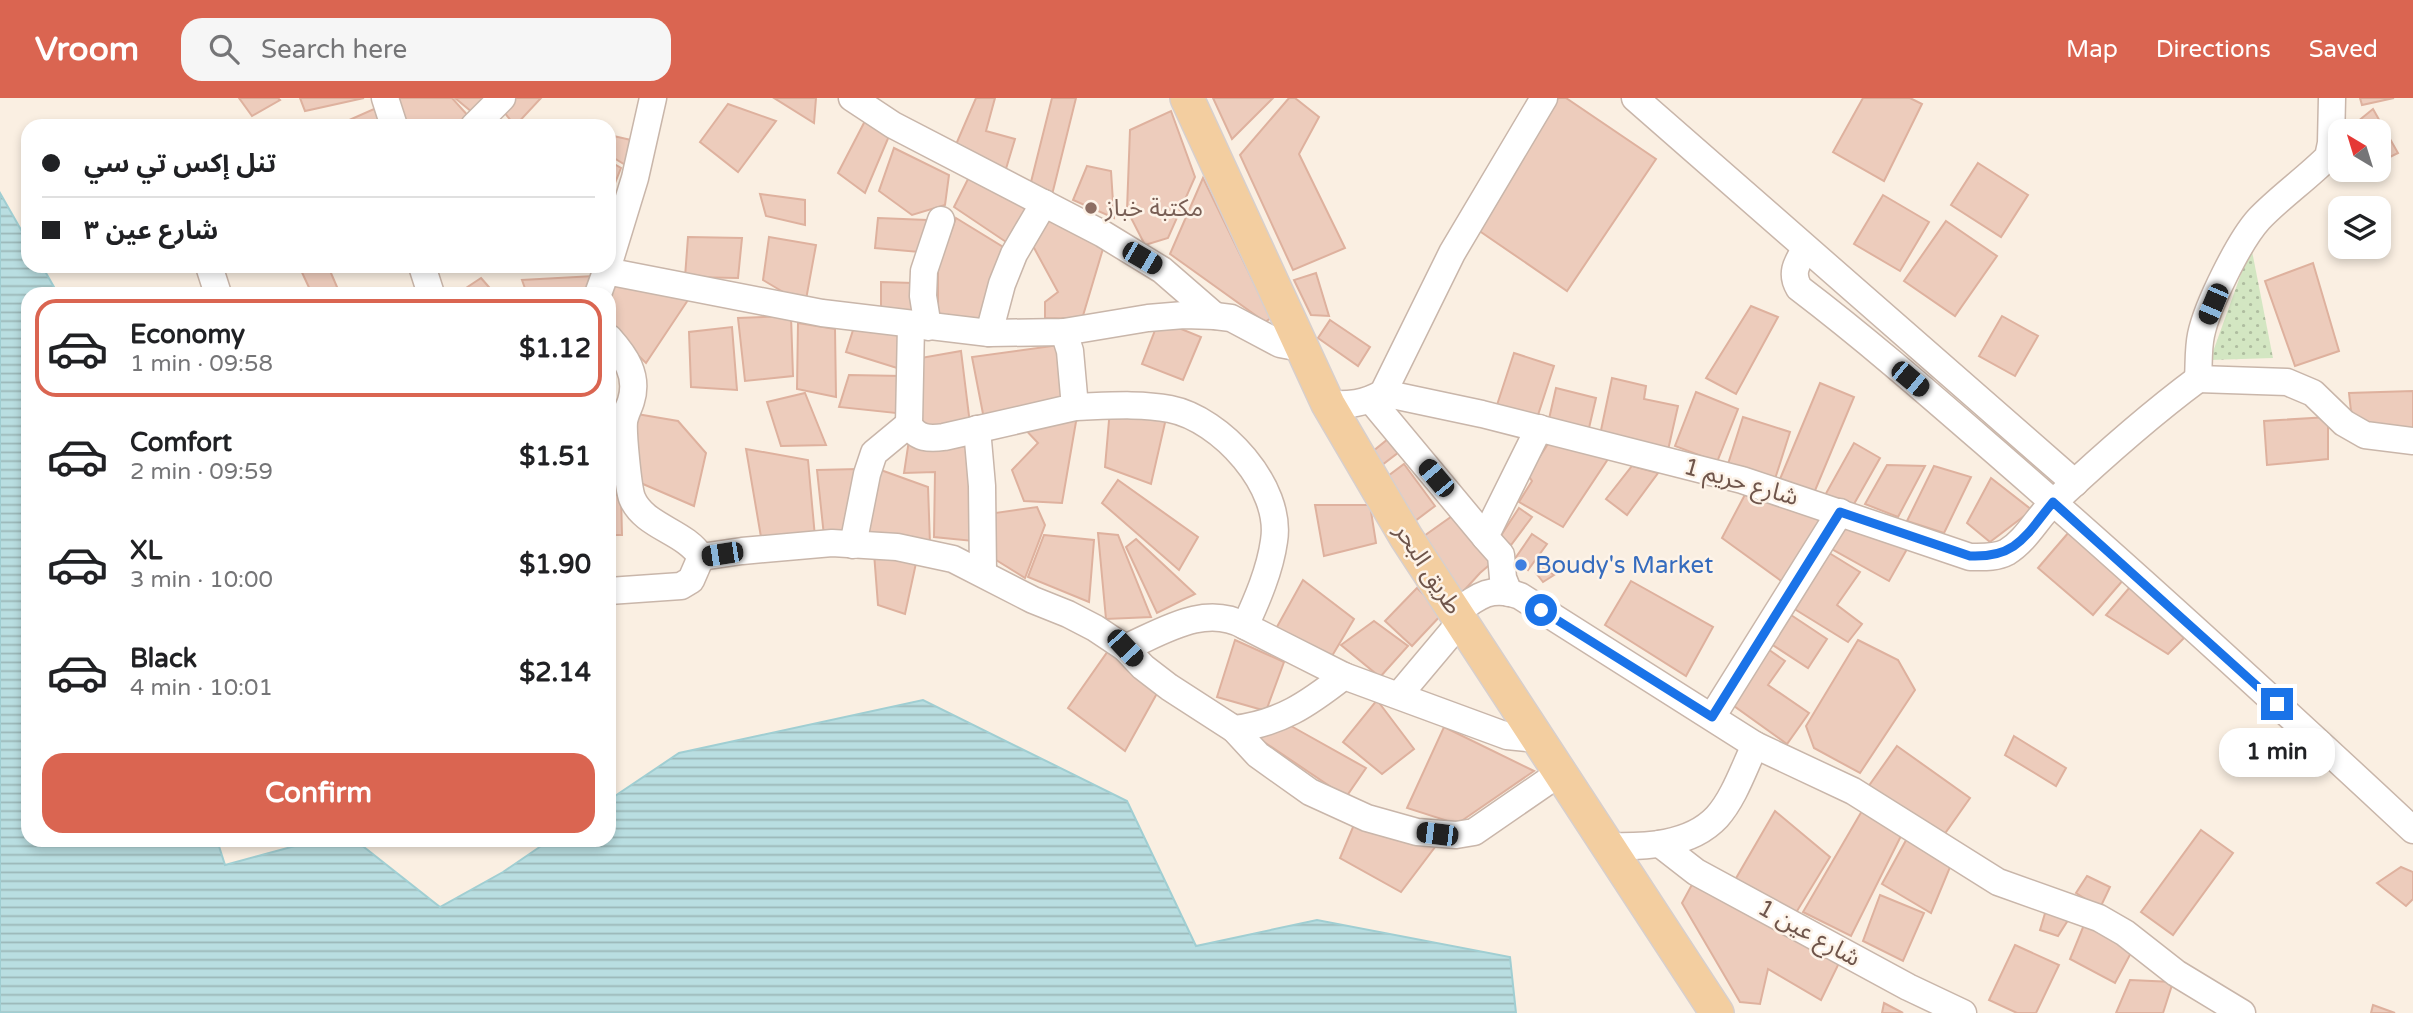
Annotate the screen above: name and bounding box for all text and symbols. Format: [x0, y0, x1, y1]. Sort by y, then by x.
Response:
search box [181, 18, 671, 81]
text: Vroom [35, 30, 139, 69]
icon: search [205, 30, 243, 68]
text: Search here [261, 34, 407, 65]
text: Map [2066, 35, 2118, 64]
text: Directions [2156, 35, 2271, 64]
text: Saved [2309, 35, 2378, 64]
north arrow [2328, 119, 2390, 182]
map controls [2328, 119, 2391, 259]
text: تنل إكس تي سي [84, 148, 276, 179]
place label: مكتبة خباز [1104, 194, 1203, 223]
button: layers [2328, 196, 2391, 259]
marker: مكتبة خباز [1083, 200, 1099, 216]
text: شارع عين ٣ [84, 215, 218, 246]
car [1119, 238, 1166, 278]
car [2196, 281, 2231, 327]
icon: car [46, 317, 109, 380]
text: Economy [130, 319, 245, 350]
text: $1.12 [519, 333, 591, 364]
text: 1 min · 09:58 [130, 350, 273, 378]
car [1888, 357, 1933, 401]
icon: car [46, 425, 109, 488]
text: Comfort [130, 427, 232, 458]
text: $1.51 [519, 441, 591, 472]
street label: شارع حريم 1 [1680, 452, 1802, 514]
car [1415, 455, 1458, 501]
text: 2 min · 09:59 [130, 458, 273, 486]
street label: طريق البحر [1387, 517, 1468, 620]
icon: car [46, 533, 109, 596]
text: XL [130, 535, 162, 566]
car [700, 540, 745, 568]
text: $1.90 [519, 549, 591, 580]
place label: Boudy's Market [1535, 551, 1713, 580]
marker: Boudy's Market [1513, 557, 1529, 573]
text: 3 min · 10:00 [130, 566, 273, 594]
route start [1525, 594, 1557, 626]
car [1103, 625, 1148, 671]
icon: car [46, 641, 109, 704]
text: Black [130, 643, 197, 674]
text: $2.14 [519, 657, 591, 688]
text: 4 min · 10:01 [130, 674, 273, 702]
route end [2261, 688, 2293, 720]
callout: 1 min [2219, 728, 2335, 778]
text: 1 min [2246, 738, 2308, 766]
button: Confirm [42, 753, 595, 833]
car [1415, 821, 1460, 847]
street label: شارع عين 1 [1752, 893, 1865, 975]

